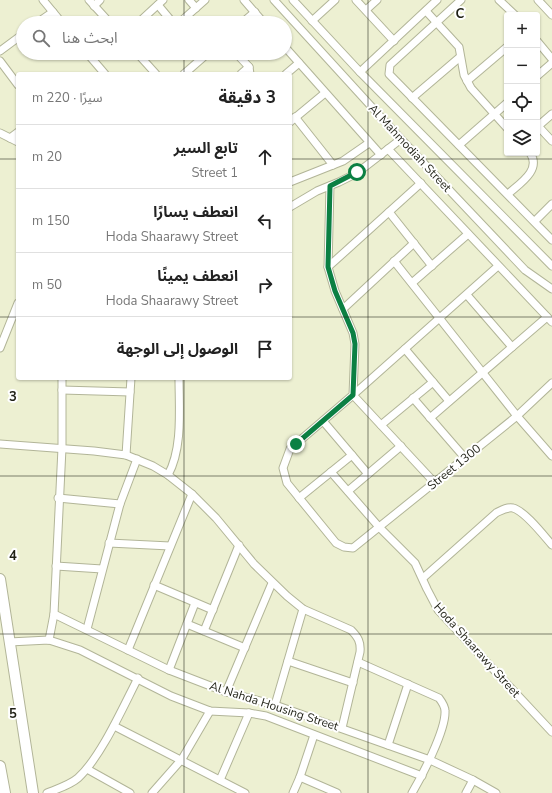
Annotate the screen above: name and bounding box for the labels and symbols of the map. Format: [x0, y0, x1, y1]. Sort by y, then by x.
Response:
text: C [456, 5, 465, 23]
street label: Al Mahmodiah Street [365, 101, 455, 196]
route start [348, 163, 366, 181]
text: 3 [9, 388, 17, 406]
route end [287, 435, 305, 453]
street label: Street 1300 [424, 440, 484, 494]
text: 4 [9, 547, 17, 565]
street label: Hoda Shaarawy Street [430, 599, 524, 701]
street label: Al Nahda Housing Street [207, 678, 341, 735]
text: 5 [9, 705, 17, 723]

